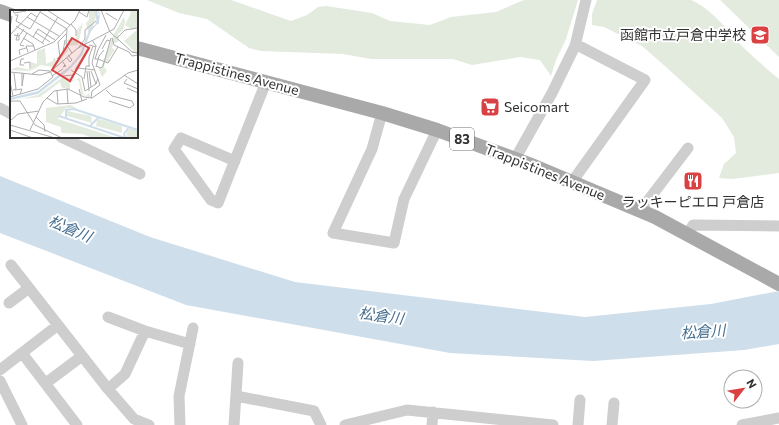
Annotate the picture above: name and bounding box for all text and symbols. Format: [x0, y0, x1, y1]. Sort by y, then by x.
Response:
inset map [10, 10, 138, 138]
school or university icon: 函館市立戸倉中学校 [749, 24, 771, 46]
place label: 函館市立戸倉中学校 [620, 26, 746, 43]
street label: Trappistines Avenue [173, 49, 301, 98]
supermarket icon: Seicomart [479, 96, 501, 118]
place label: Seicomart [504, 98, 570, 115]
road number: 83 [450, 128, 474, 150]
street label: Trappistines Avenue [483, 140, 608, 203]
restaurant icon: ラッキーピエロ 戸倉店 [682, 170, 704, 192]
place label: ラッキーピエロ 戸倉店 [622, 193, 764, 210]
water label: 松倉川 [46, 211, 96, 246]
water label: 松倉川 [358, 303, 407, 327]
water label: 松倉川 [680, 320, 728, 342]
north arrow [723, 369, 763, 409]
text: N [744, 377, 760, 390]

